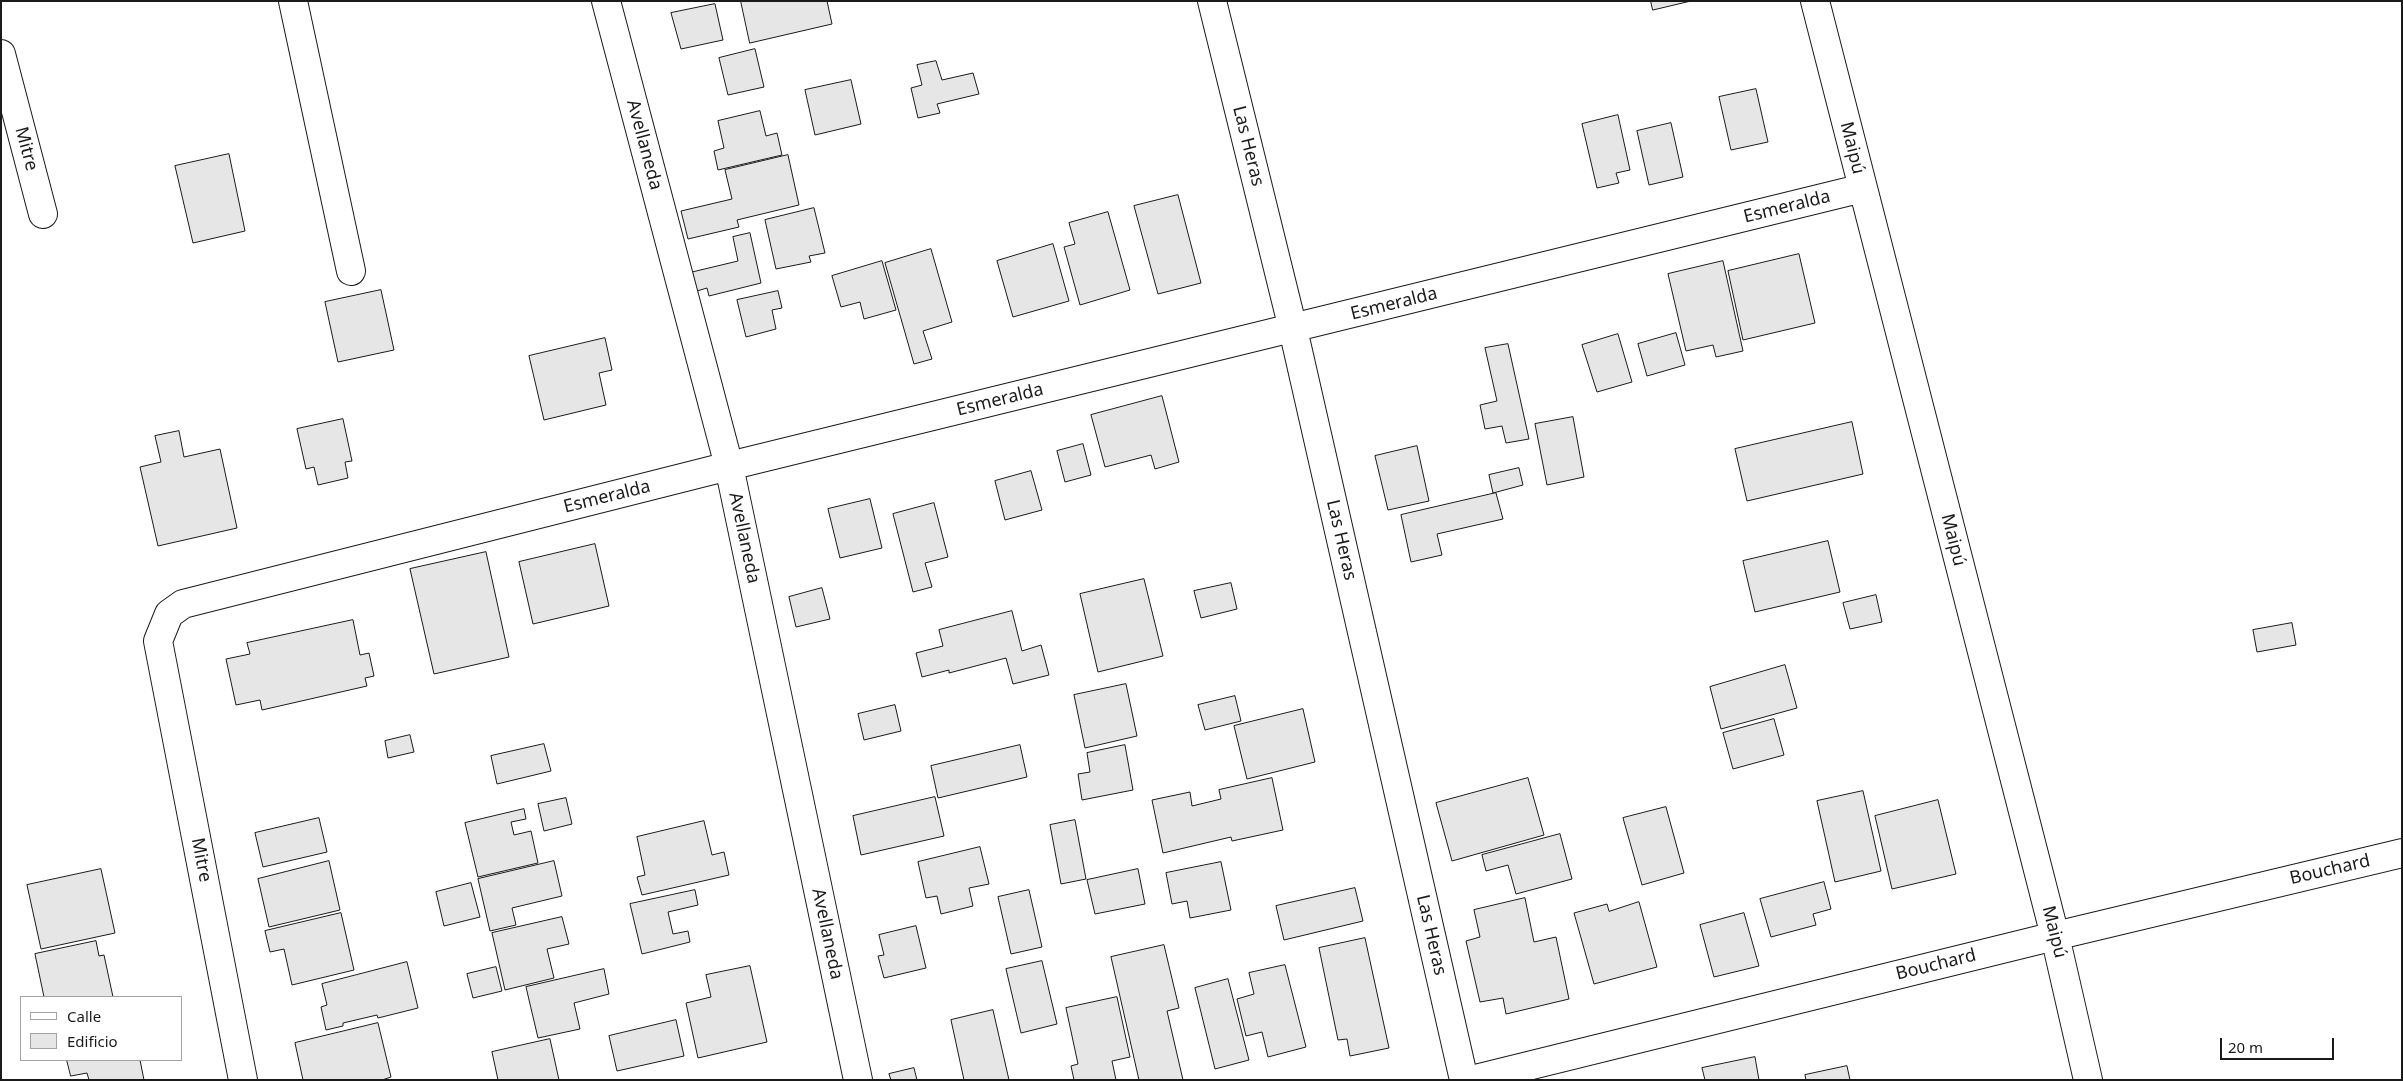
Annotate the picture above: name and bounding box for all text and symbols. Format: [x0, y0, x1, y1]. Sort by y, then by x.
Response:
street label: Avellaneda [622, 97, 666, 193]
street label: Las Heras [1228, 104, 1268, 188]
street label: Maipú [1835, 120, 1869, 176]
street label: Mitre [10, 125, 42, 173]
street label: Esmeralda [1741, 186, 1833, 228]
street label: Esmeralda [1348, 283, 1440, 325]
street label: Esmeralda [954, 379, 1046, 421]
street label: Esmeralda [561, 476, 653, 518]
street label: Avellaneda [724, 490, 764, 586]
street label: Las Heras [1321, 498, 1361, 582]
street label: Maipú [1936, 512, 1970, 568]
street label: Mitre [186, 836, 216, 884]
street label: Bouchard [2288, 850, 2372, 890]
street label: Avellaneda [807, 886, 847, 982]
street label: Las Heras [1411, 893, 1451, 977]
street label: Maipú [2037, 904, 2071, 960]
street label: Bouchard [1894, 945, 1978, 985]
legend [20, 996, 182, 1061]
text: Calle [67, 1006, 101, 1026]
scale bar [2223, 1028, 2337, 1060]
text: Edificio [67, 1031, 118, 1051]
text: 20 m [2228, 1037, 2263, 1057]

